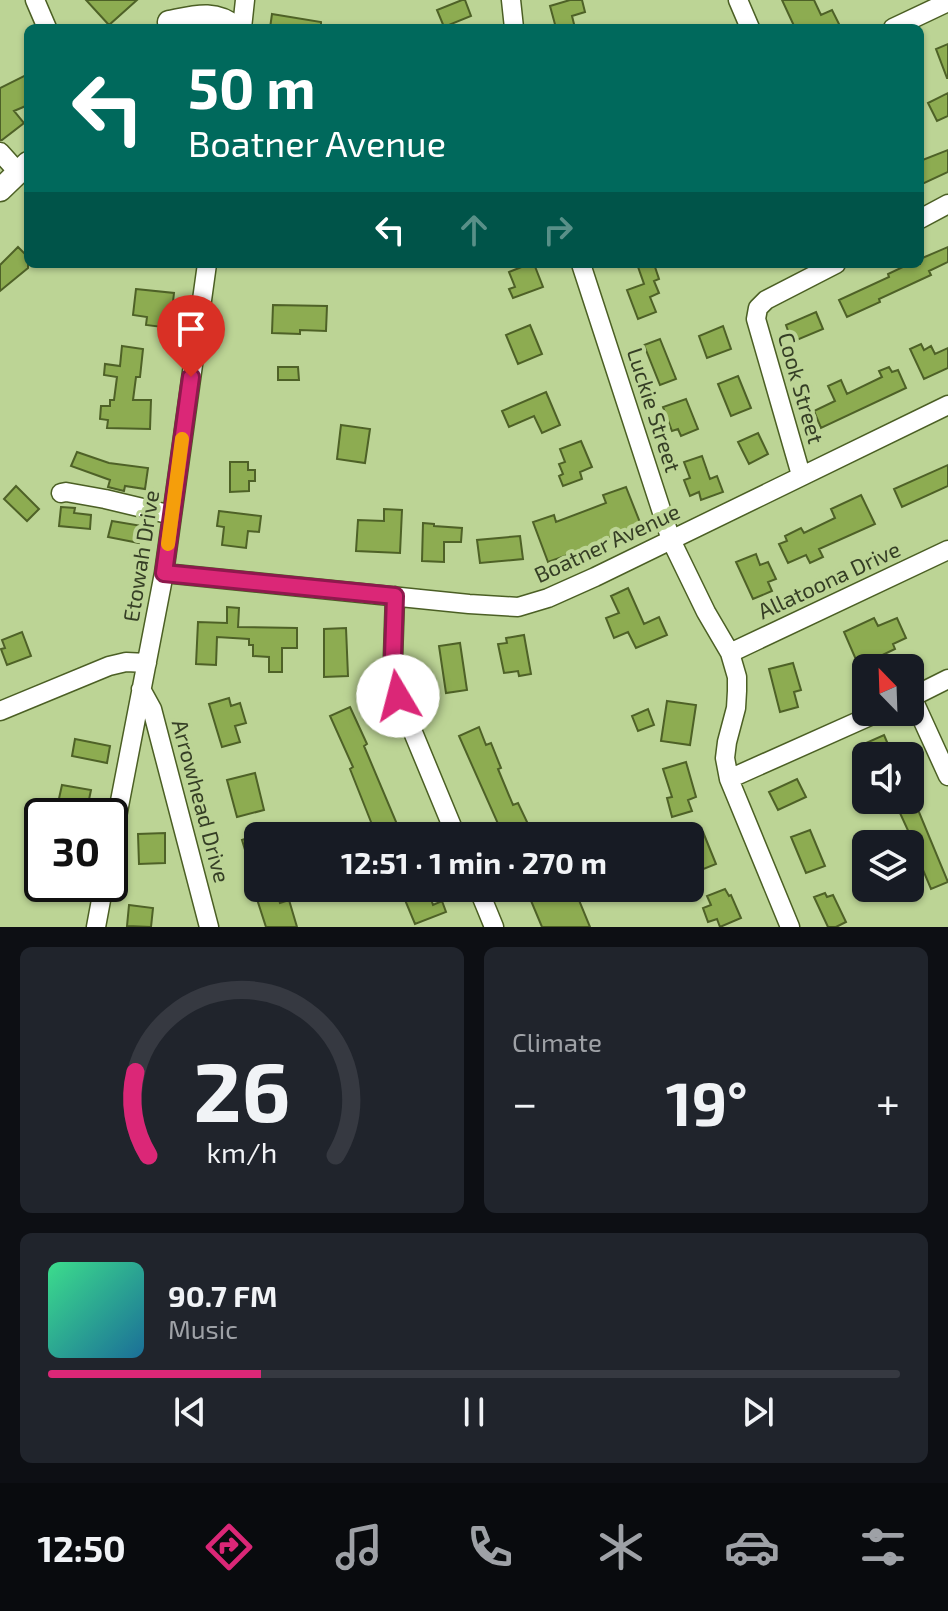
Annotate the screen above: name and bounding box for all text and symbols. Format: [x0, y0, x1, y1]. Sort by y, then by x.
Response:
text: 50 m [188, 53, 316, 120]
icon: left [56, 56, 160, 160]
text: Boatner Avenue [188, 121, 446, 164]
icon: left [368, 208, 412, 252]
icon: ahead [452, 208, 496, 252]
icon: right [536, 208, 580, 252]
pin [157, 295, 225, 377]
icon: arrive [169, 307, 213, 351]
street label: Cook Street [774, 329, 830, 446]
street label: Luckie Street [623, 344, 687, 475]
street label: Etowah Drive [117, 488, 163, 624]
street label: Boatner Avenue [530, 497, 684, 587]
street label: Allatoona Drive [753, 535, 904, 623]
position arrow [356, 654, 440, 738]
north arrow [852, 654, 924, 726]
map controls [852, 654, 924, 902]
street label: Arrowhead Drive [168, 716, 236, 885]
button: sound [852, 742, 924, 814]
speed limit sign: 30 [24, 798, 128, 902]
button: layers [852, 830, 924, 902]
text: 12:51 · 1 min · 270 m [341, 844, 607, 880]
text: Climate [512, 1026, 602, 1057]
text: 26 [193, 1039, 291, 1139]
text: 19° [666, 1066, 748, 1138]
text: − [512, 1075, 538, 1128]
text: + [876, 1075, 900, 1128]
text: km/h [207, 1134, 277, 1169]
text: 90.7 FM [168, 1277, 277, 1313]
text: Music [168, 1313, 238, 1344]
icon: previous [168, 1390, 212, 1434]
icon: pause [452, 1390, 496, 1434]
icon: next [736, 1390, 780, 1434]
icon: directions [201, 1519, 257, 1575]
icon: music [331, 1519, 387, 1575]
icon: phone [462, 1519, 518, 1575]
icon: climate [593, 1519, 649, 1575]
icon: car [724, 1519, 780, 1575]
icon: filters [855, 1519, 911, 1575]
text: 12:50 [37, 1526, 126, 1569]

